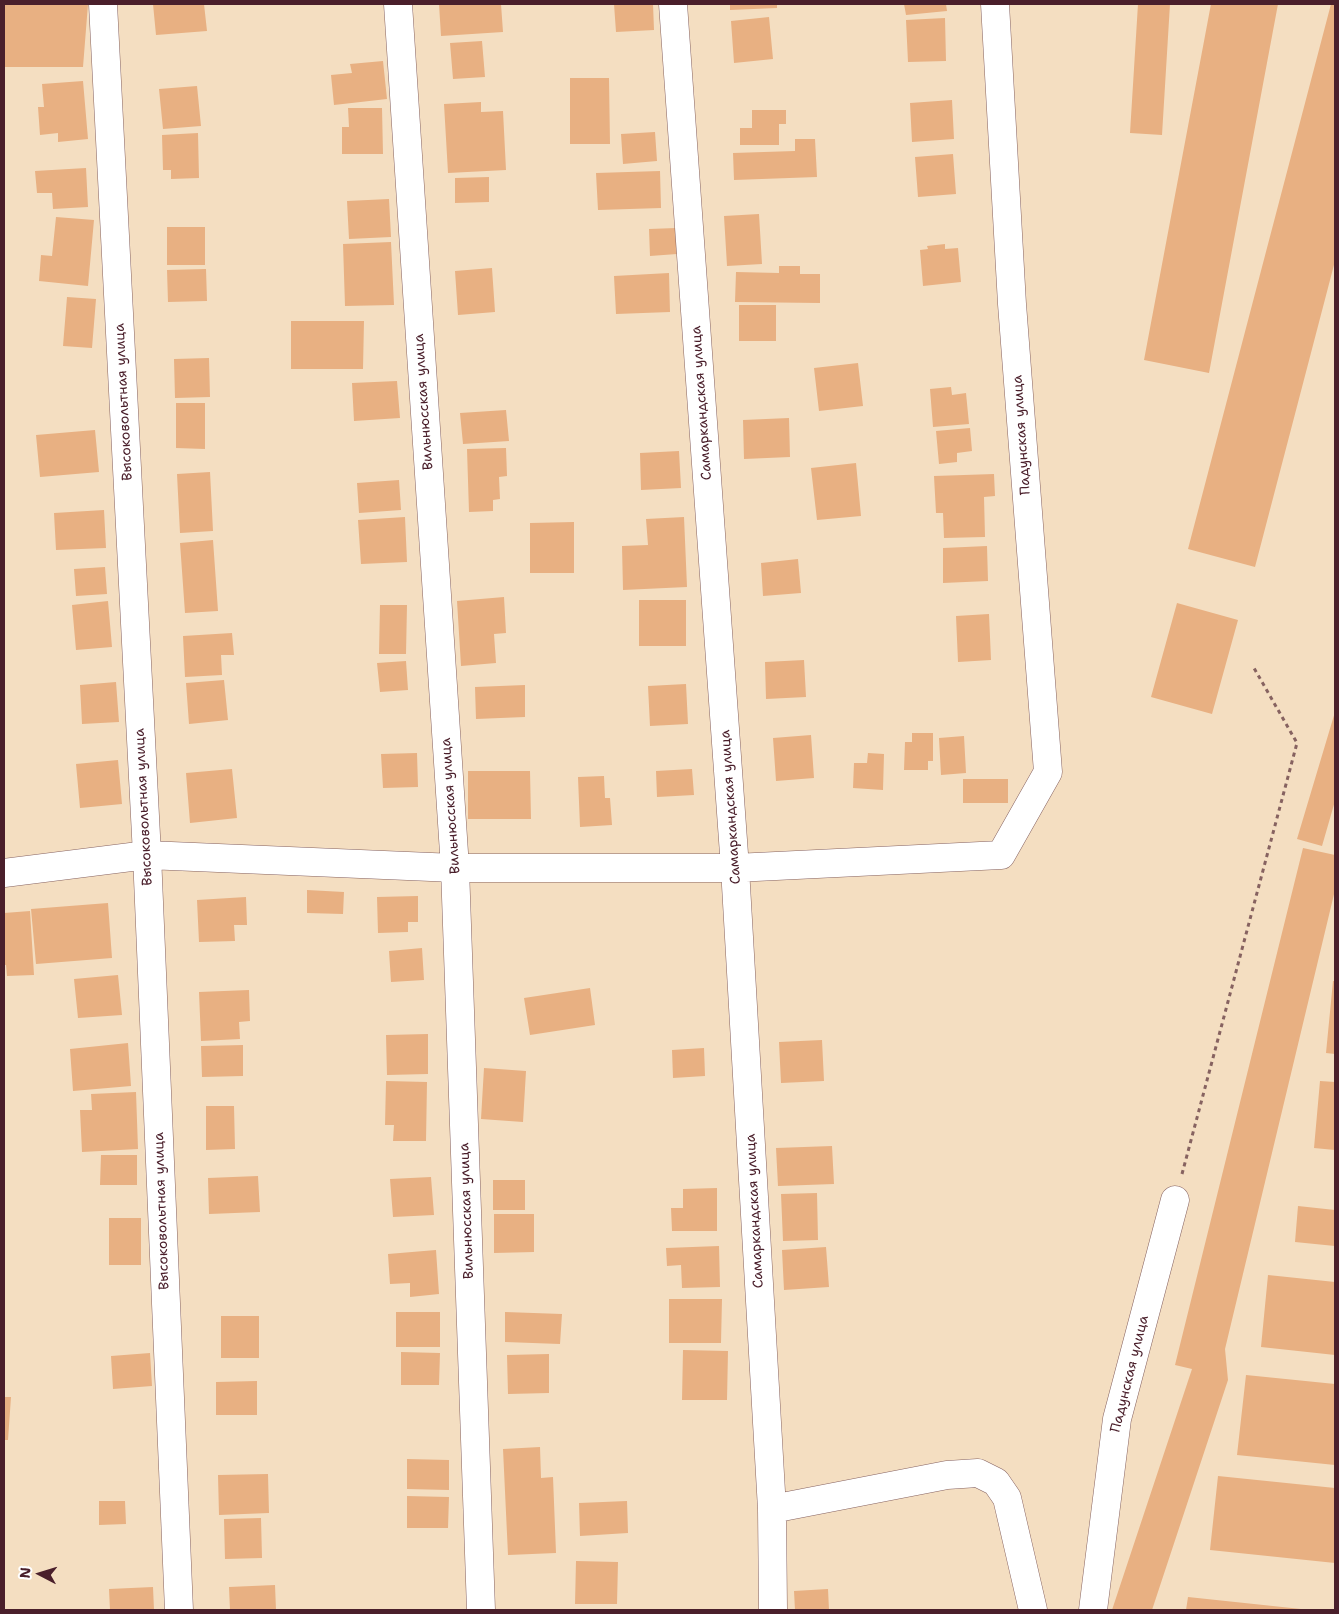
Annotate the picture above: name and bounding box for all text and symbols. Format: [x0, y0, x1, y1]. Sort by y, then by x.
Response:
street label: Высоковольтная улица [111, 323, 137, 481]
street label: Самаркандская улица [688, 325, 716, 481]
street label: Вильнюсская улица [411, 333, 437, 471]
street label: Падунская улица [1009, 374, 1035, 496]
street label: Высоковольтная улица [131, 728, 157, 886]
street label: Самаркандская улица [717, 729, 745, 885]
street label: Вильнюсская улица [438, 737, 464, 875]
street label: Высоковольтная улица [151, 1132, 173, 1290]
street label: Самаркандская улица [743, 1133, 767, 1289]
street label: Вильнюсская улица [456, 1143, 478, 1279]
street label: Падунская улица [1107, 1314, 1153, 1434]
north arrow [15, 1549, 65, 1599]
text: N [16, 1566, 35, 1579]

